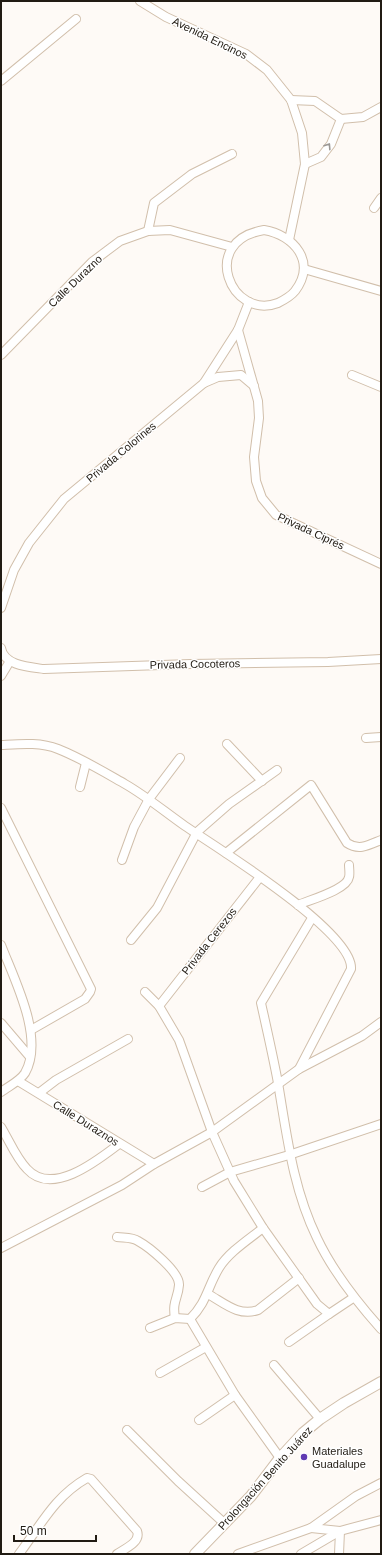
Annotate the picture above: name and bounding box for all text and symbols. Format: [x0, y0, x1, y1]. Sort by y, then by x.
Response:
street label: Avenida Encinos [171, 15, 250, 62]
one-way arrow [323, 143, 331, 150]
street label: Calle Durazno [46, 252, 104, 310]
street label: Privada Colorines [84, 419, 158, 485]
street label: Privada Ciprés [276, 510, 347, 552]
street label: Privada Cocoteros [150, 657, 241, 671]
street label: Privada Cerezos [179, 905, 239, 977]
street label: Calle Duraznos [51, 1098, 121, 1148]
street label: Prolongación Benito Juárez [216, 1424, 314, 1532]
place label: Materiales Guadalupe [312, 1445, 366, 1470]
marker: Materiales Guadalupe [299, 1452, 309, 1462]
scale bar [14, 1517, 96, 1543]
text: 50 m [20, 1524, 47, 1538]

